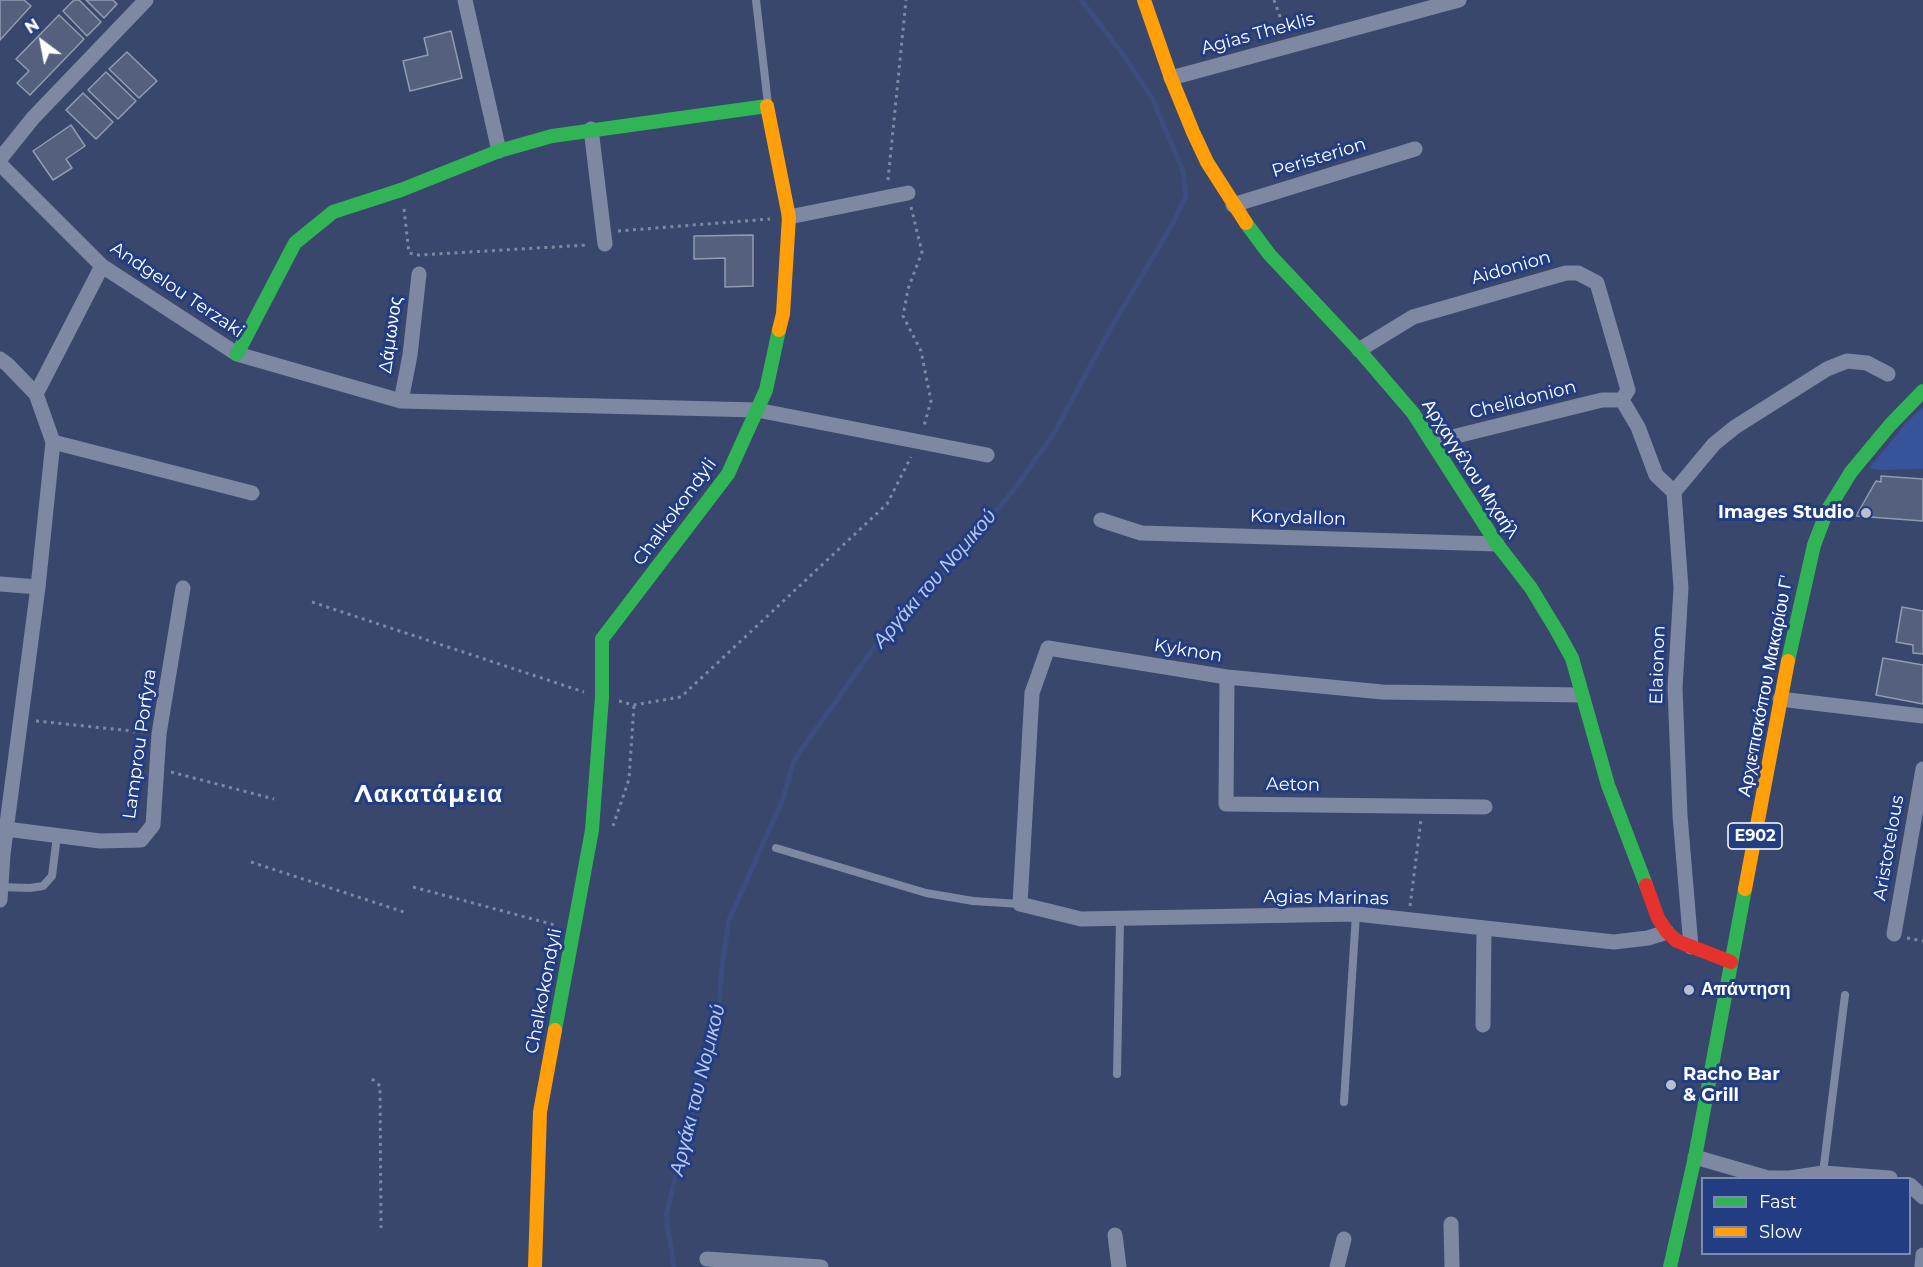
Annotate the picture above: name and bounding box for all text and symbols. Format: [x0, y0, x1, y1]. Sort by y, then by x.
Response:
street label: Agias Theklis [1199, 8, 1317, 60]
north arrow [12, 12, 72, 72]
text: N [22, 15, 43, 38]
street label: Peristerion [1269, 133, 1369, 183]
street label: Andgelou Terzaki [106, 237, 248, 343]
street label: Aidonion [1469, 246, 1553, 290]
street label: Δάμωνος [375, 295, 407, 375]
street label: Chelidonion [1467, 376, 1579, 424]
street label: Αρχαγγέλου Μιχαήλ [1417, 395, 1523, 543]
street label: Chalkokondyli [629, 454, 721, 570]
place label: Images Studio [1718, 502, 1854, 524]
water label: Αργάκι του Νομικού [868, 505, 1002, 653]
street label: Korydallon [1250, 506, 1346, 530]
marker: Images Studio [1859, 506, 1873, 520]
street label: Αρχιεπισκόπου Μακαρίου Γ' [1734, 573, 1798, 799]
street label: Elaionon [1646, 625, 1670, 705]
street label: Kyknon [1152, 635, 1224, 667]
street label: Lamprou Porfyra [119, 667, 161, 821]
street label: Aeton [1266, 774, 1320, 796]
district label: Λακατάμεια [354, 781, 504, 809]
street label: Aristotelous [1869, 794, 1909, 902]
road number: E902 [1728, 823, 1782, 849]
street label: Agias Marinas [1263, 886, 1389, 910]
street label: Chalkokondyli [521, 926, 567, 1056]
place label: Απάντηση [1701, 979, 1791, 1001]
marker: Απάντηση [1682, 983, 1696, 997]
water label: Αργάκι του Νομικού [665, 1002, 731, 1178]
place label: Racho Bar & Grill [1683, 1064, 1780, 1106]
marker: Racho Bar & Grill [1664, 1078, 1678, 1092]
legend [1701, 1177, 1911, 1255]
text: Fast [1759, 1191, 1797, 1213]
text: Slow [1759, 1221, 1802, 1243]

